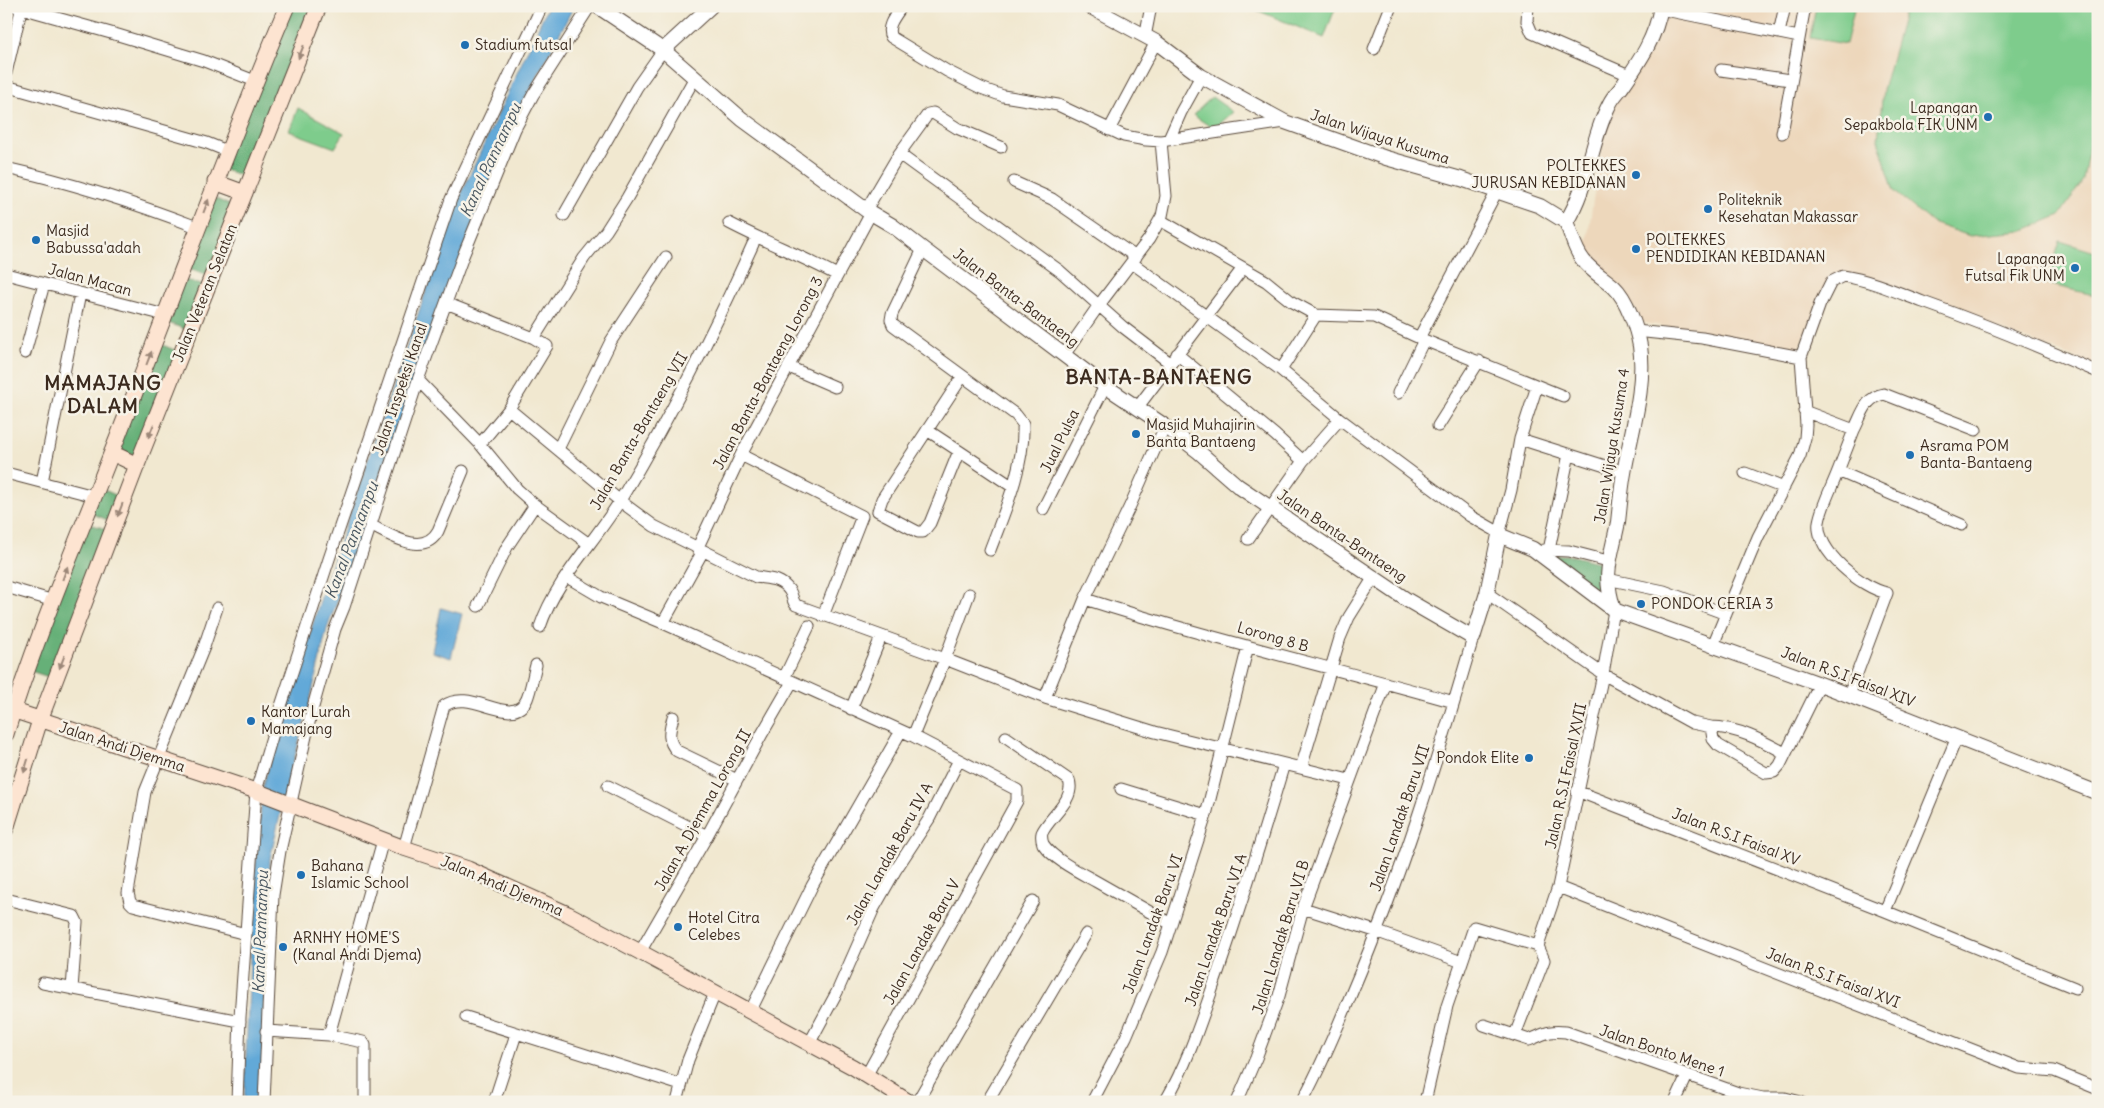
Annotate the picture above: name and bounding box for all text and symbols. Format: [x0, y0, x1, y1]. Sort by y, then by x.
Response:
place label: Stadium futsal [475, 35, 572, 54]
marker: Stadium futsal [459, 39, 471, 51]
one-way arrow [296, 44, 304, 59]
water label: Kanal Pannampu [455, 98, 526, 220]
place label: Lapangan Sepakbola FIK UNM [1844, 98, 1978, 134]
street label: Jalan Wijaya Kusuma [1308, 105, 1452, 168]
marker: Lapangan Sepakbola FIK UNM [1982, 111, 1994, 123]
place label: POLTEKKES JURUSAN KEBIDANAN [1471, 156, 1626, 192]
marker: POLTEKKES JURUSAN KEBIDANAN [1630, 169, 1642, 181]
place label: Politeknik Kesehatan Makassar [1718, 190, 1858, 226]
one-way arrow [202, 198, 210, 213]
marker: Politeknik Kesehatan Makassar [1702, 203, 1714, 215]
place label: Masjid Babussa'adah [46, 221, 141, 257]
street label: Jalan Veteran Selatan [168, 221, 241, 365]
place label: POLTEKKES PENDIDIKAN KEBIDANAN [1646, 230, 1826, 266]
marker: Masjid Babussa'adah [30, 234, 42, 246]
marker: POLTEKKES PENDIDIKAN KEBIDANAN [1630, 243, 1642, 255]
street label: Jalan Banta-Bantaeng [950, 244, 1083, 351]
place label: Lapangan Futsal Fik UNM [1965, 249, 2065, 285]
street label: Jalan Macan [46, 259, 134, 300]
marker: Lapangan Futsal Fik UNM [2069, 262, 2081, 274]
street label: Jalan Banta-Bantaeng Lorong 3 [708, 273, 827, 473]
street label: Jalan Inspeksi Kanal [368, 320, 431, 457]
street label: Jalan Banta-Bantaeng VII [586, 349, 691, 513]
one-way arrow [145, 351, 153, 365]
district label: BANTA-BANTAENG [1065, 364, 1253, 389]
street label: Jalan Wijaya Kusuma 4 [1590, 366, 1633, 525]
district label: MAMAJANG DALAM [44, 370, 162, 418]
street label: Jual Pulsa [1036, 406, 1083, 476]
place label: Masjid Muhajirin Banta Bantaeng [1146, 415, 1256, 451]
one-way arrow [147, 423, 154, 438]
marker: Masjid Muhajirin Banta Bantaeng [1130, 428, 1142, 440]
place label: Asrama POM Banta-Bantaeng [1920, 436, 2032, 472]
marker: Asrama POM Banta-Bantaeng [1904, 449, 1916, 461]
water label: Kanal Pannampu [320, 477, 383, 601]
street label: Jalan Banta-Bantaeng [1274, 485, 1411, 586]
one-way arrow [116, 503, 124, 518]
one-way arrow [61, 566, 69, 580]
place label: PONDOK CERIA 3 [1651, 594, 1773, 613]
marker: PONDOK CERIA 3 [1635, 598, 1647, 610]
street label: Lorong 8 B [1235, 617, 1311, 656]
street label: Jalan R.S.I Faisal XIV [1779, 642, 1918, 711]
one-way arrow [58, 655, 66, 670]
street label: Jalan R.S.I Faisal XVII [1541, 701, 1590, 850]
place label: Kantor Lurah Mamajang [261, 702, 351, 738]
marker: Kantor Lurah Mamajang [245, 715, 257, 727]
street label: Jalan Andi Djemma [57, 717, 188, 776]
street label: Jalan A. Djemma Lorong II [650, 726, 755, 894]
street label: Jalan Landak Baru VII [1366, 742, 1434, 894]
place label: Pondok Elite [1436, 748, 1519, 767]
marker: Pondok Elite [1523, 752, 1535, 764]
one-way arrow [21, 759, 29, 774]
street label: Jalan Landak Baru IV A [842, 779, 937, 928]
street label: Jalan R.S.I Faisal XV [1670, 803, 1803, 870]
street label: Jalan Andi Djemma [438, 851, 567, 920]
street label: Jalan Landak Baru VI A [1180, 851, 1251, 1009]
street label: Jalan Landak Baru VI [1118, 852, 1187, 996]
place label: Bahana Islamic School [311, 856, 409, 892]
street label: Jalan Landak Baru VI B [1248, 857, 1313, 1016]
water label: Kanal Pannampu [248, 868, 272, 994]
marker: Bahana Islamic School [295, 869, 307, 881]
street label: Jalan Landak Baru V [879, 876, 964, 1008]
place label: Hotel Citra Celebes [688, 908, 760, 944]
marker: Hotel Citra Celebes [672, 921, 684, 933]
place label: ARNHY HOME'S (Kanal Andi Djema) [293, 928, 421, 964]
marker: ARNHY HOME'S (Kanal Andi Djema) [277, 941, 289, 953]
street label: Jalan R.S.I Faisal XVI [1764, 943, 1903, 1012]
street label: Jalan Bonto Mene 1 [1597, 1020, 1727, 1081]

